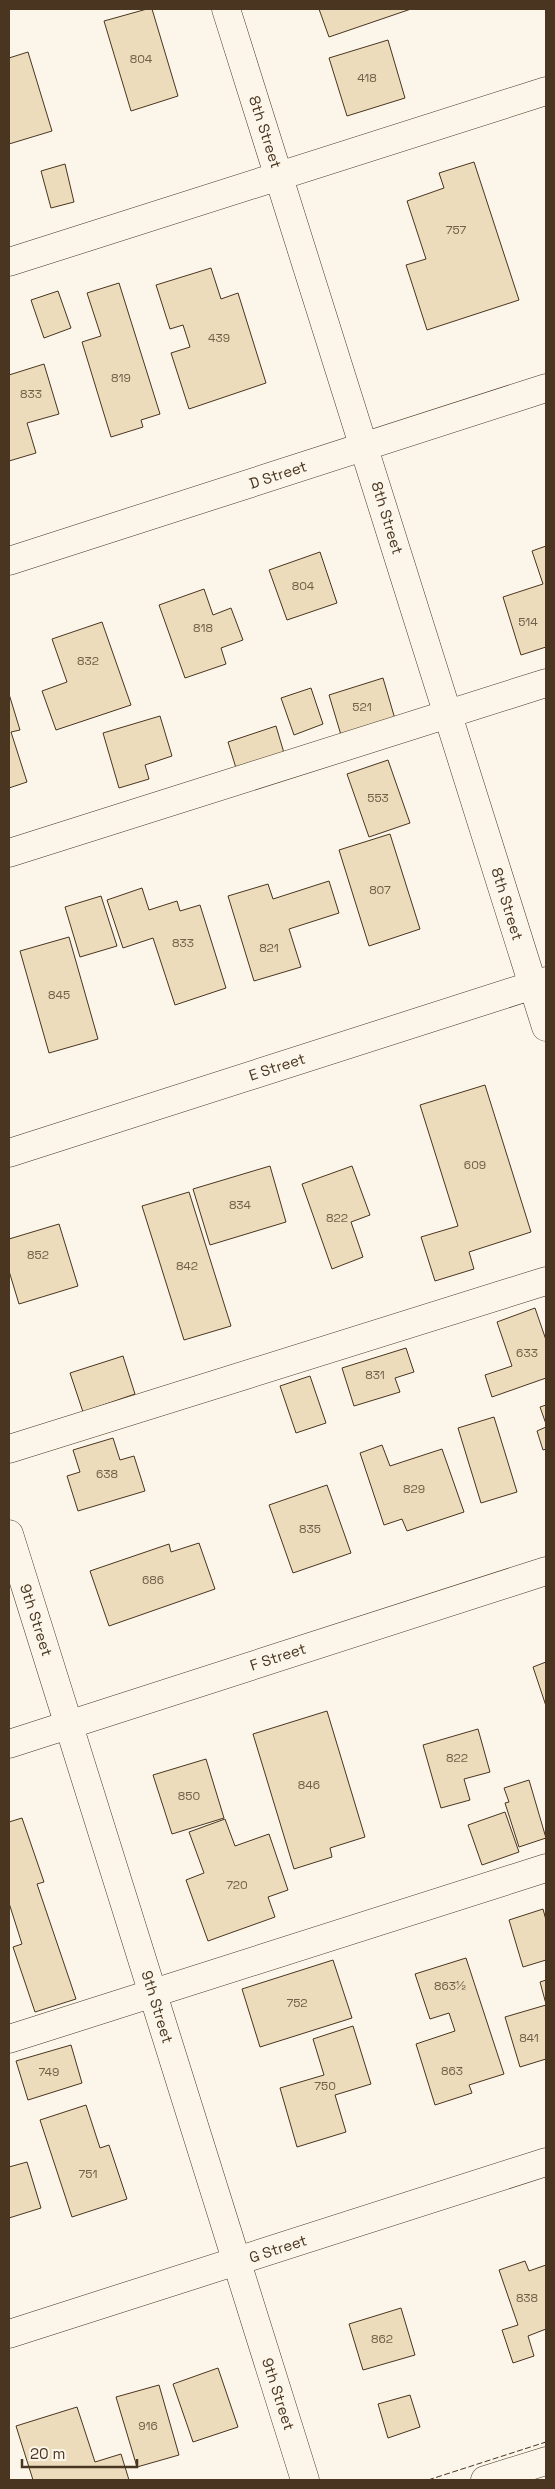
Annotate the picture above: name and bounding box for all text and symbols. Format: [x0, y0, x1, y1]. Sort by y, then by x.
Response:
house number: 804 [130, 51, 153, 67]
house number: 418 [357, 70, 377, 86]
street label: 8th Street [245, 93, 286, 171]
house number: 757 [446, 222, 467, 238]
house number: 439 [208, 330, 230, 346]
house number: 819 [111, 370, 131, 386]
house number: 833 [20, 386, 42, 402]
street label: D Street [247, 456, 309, 493]
street label: 8th Street [367, 479, 408, 557]
house number: 804 [292, 578, 315, 594]
house number: 514 [518, 614, 538, 630]
house number: 818 [193, 620, 213, 636]
house number: 832 [77, 653, 99, 669]
house number: 521 [352, 699, 372, 715]
house number: 553 [367, 790, 389, 806]
street label: 8th Street [487, 865, 528, 943]
house number: 807 [369, 882, 391, 898]
house number: 833 [172, 935, 194, 951]
house number: 821 [259, 940, 279, 956]
house number: 845 [48, 987, 70, 1003]
street label: E Street [246, 1048, 308, 1085]
house number: 609 [464, 1157, 486, 1173]
house number: 834 [229, 1197, 252, 1213]
house number: 822 [326, 1210, 348, 1226]
house number: 852 [27, 1247, 49, 1263]
house number: 842 [176, 1258, 198, 1274]
house number: 633 [516, 1345, 538, 1361]
house number: 831 [365, 1367, 385, 1383]
house number: 638 [96, 1466, 118, 1482]
house number: 829 [403, 1481, 425, 1497]
house number: 835 [299, 1521, 321, 1537]
house number: 686 [142, 1572, 164, 1588]
street label: 9th Street [16, 1581, 57, 1659]
street label: F Street [247, 1639, 308, 1674]
house number: 822 [446, 1750, 468, 1766]
house number: 846 [298, 1777, 320, 1793]
house number: 850 [178, 1788, 200, 1804]
house number: 720 [226, 1877, 248, 1893]
street label: 9th Street [137, 1968, 178, 2046]
house number: 863½ [434, 1978, 466, 1994]
house number: 752 [286, 1995, 308, 2011]
house number: 841 [519, 2030, 539, 2046]
house number: 863 [441, 2063, 463, 2079]
house number: 749 [39, 2064, 59, 2080]
house number: 750 [314, 2078, 336, 2094]
house number: 751 [79, 2166, 97, 2182]
street label: G Street [247, 2230, 309, 2267]
house number: 838 [516, 2290, 538, 2306]
house number: 862 [371, 2331, 393, 2347]
street label: 9th Street [258, 2355, 299, 2433]
house number: 916 [138, 2418, 158, 2434]
scale bar [22, 2436, 138, 2468]
text: 20 m [30, 2444, 65, 2463]

